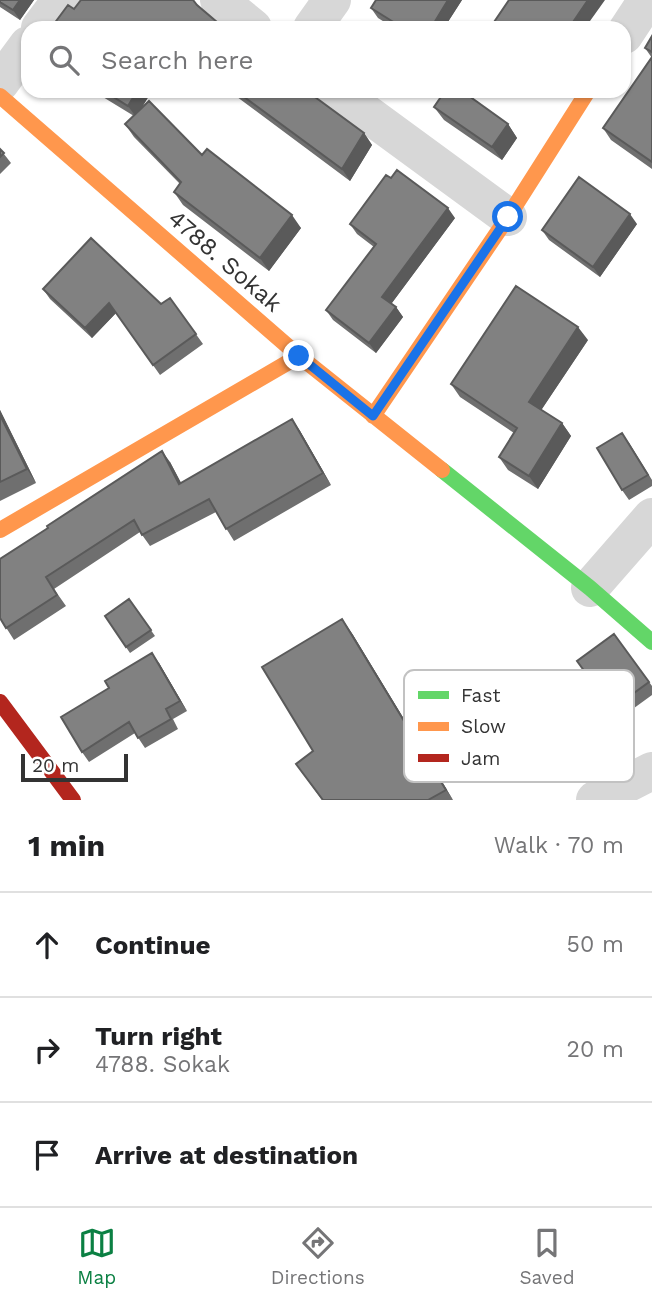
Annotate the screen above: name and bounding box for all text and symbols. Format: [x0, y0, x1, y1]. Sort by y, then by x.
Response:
search box [21, 21, 631, 98]
icon: search [45, 41, 83, 79]
text: Search here [101, 45, 253, 75]
route start [492, 201, 523, 232]
street label: 4788. Sokak [163, 204, 288, 318]
route end [283, 340, 314, 371]
legend [404, 670, 634, 782]
text: Fast [461, 684, 500, 707]
text: Slow [461, 715, 506, 738]
text: Jam [461, 747, 500, 770]
scale bar [21, 751, 128, 783]
text: 20 m [32, 754, 79, 777]
text: 1 min [28, 828, 105, 863]
text: Walk · 70 m [494, 832, 624, 859]
icon: ahead [28, 926, 66, 964]
text: Continue [95, 930, 211, 960]
text: 50 m [567, 931, 624, 958]
text: Turn right [95, 1021, 222, 1051]
icon: right [28, 1031, 66, 1069]
text: 20 m [567, 1036, 624, 1063]
text: 4788. Sokak [95, 1051, 230, 1078]
icon: arrive [28, 1136, 66, 1174]
text: Arrive at destination [95, 1140, 358, 1170]
tab: Map [77, 1224, 116, 1289]
tab: Directions [271, 1224, 365, 1289]
tab: Saved [519, 1224, 575, 1289]

